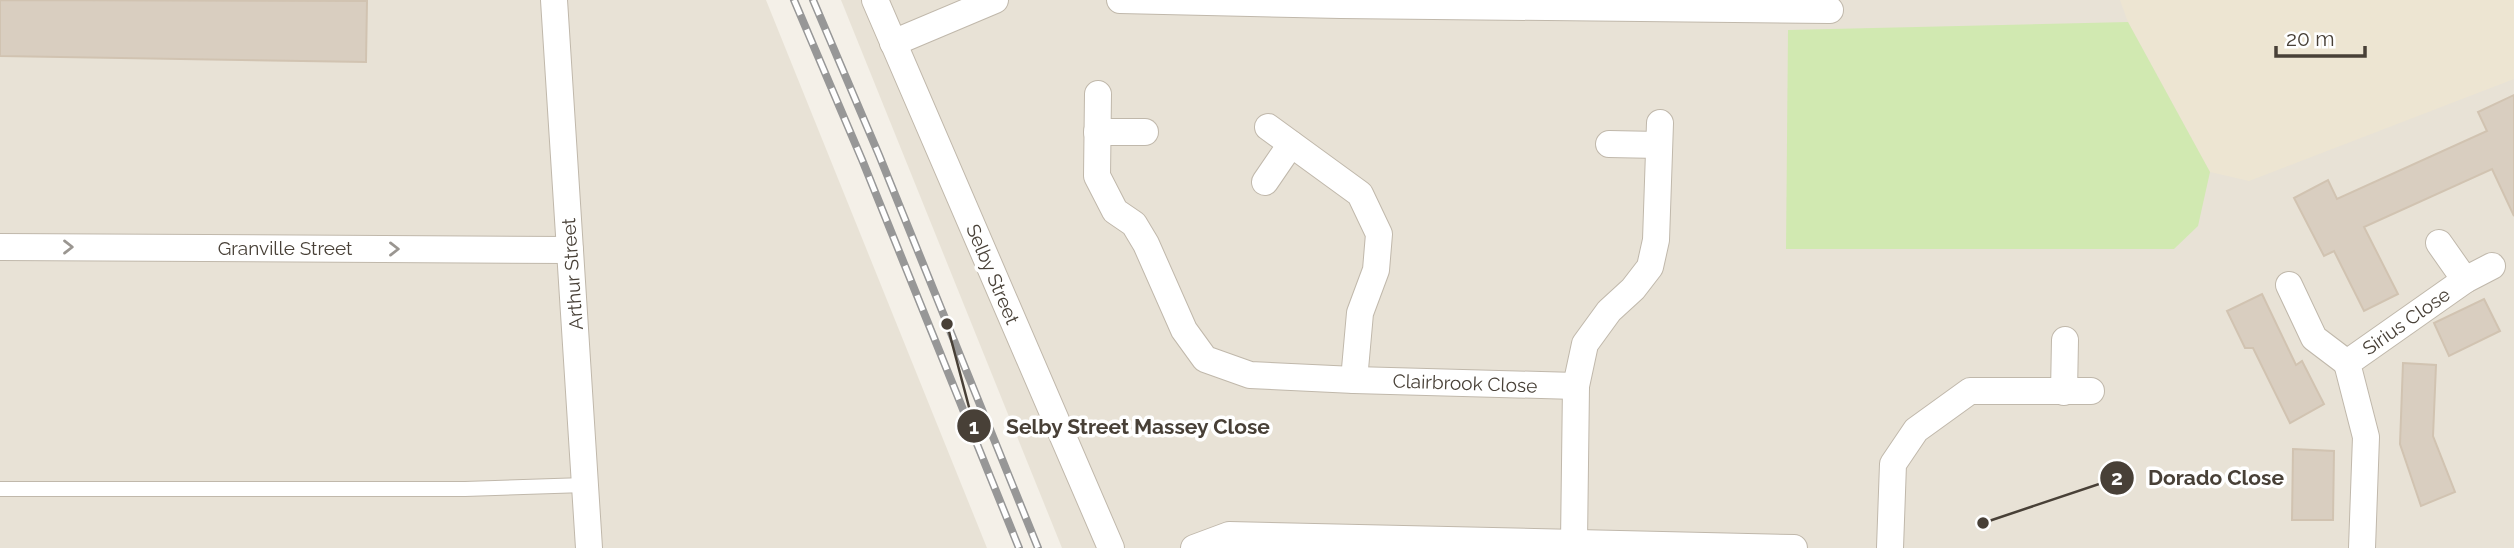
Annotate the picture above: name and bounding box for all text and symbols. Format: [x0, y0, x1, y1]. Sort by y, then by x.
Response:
scale bar [2276, 14, 2365, 58]
text: 20 m [2286, 26, 2334, 51]
street label: Arthur Street [557, 217, 587, 331]
street label: Selby Street [962, 221, 1024, 328]
street label: Granville Street [218, 237, 353, 259]
one-way arrow [63, 239, 74, 255]
one-way arrow [389, 241, 399, 257]
street label: Sirius Close [2358, 283, 2454, 359]
street label: Clairbrook Close [1392, 369, 1538, 397]
callout: Selby Street Massey Close [956, 405, 1284, 447]
text: 1 [969, 414, 979, 439]
text: Selby Street Massey Close [1006, 414, 1270, 439]
callout: Dorado Close [2099, 457, 2298, 499]
text: 2 [2111, 465, 2123, 490]
text: Dorado Close [2148, 465, 2284, 490]

